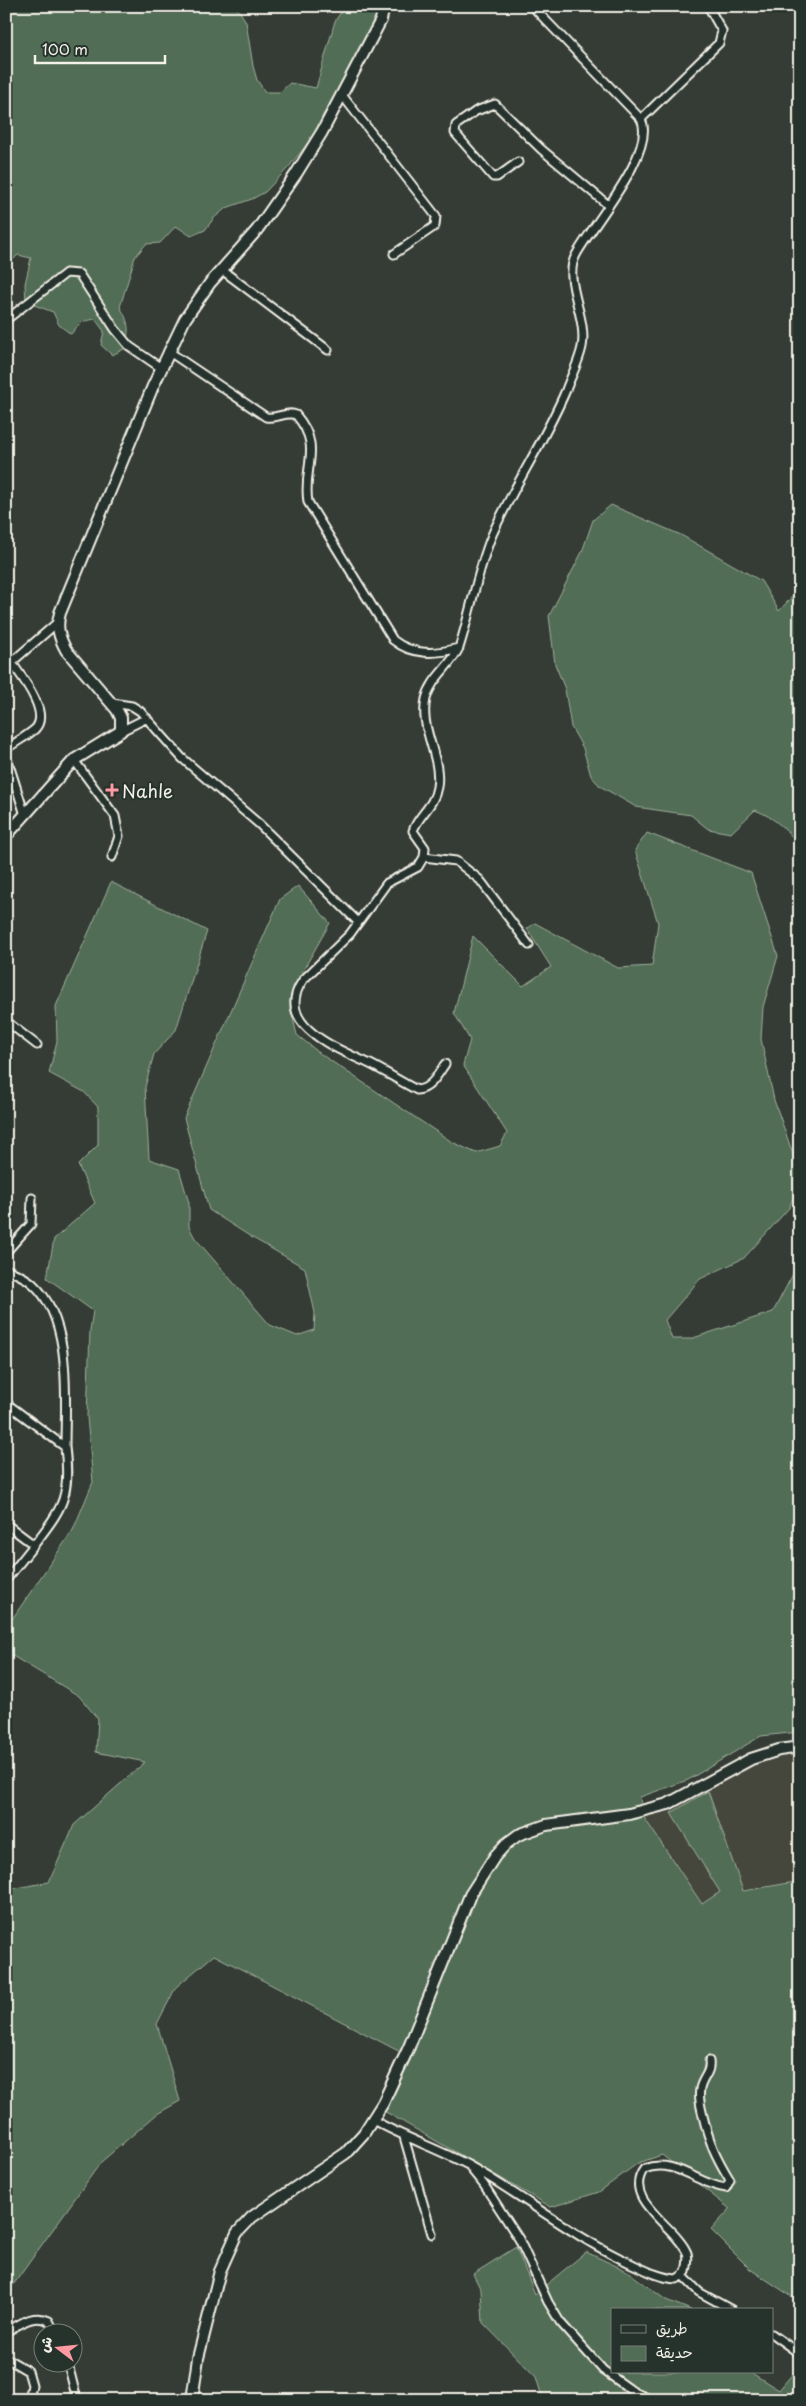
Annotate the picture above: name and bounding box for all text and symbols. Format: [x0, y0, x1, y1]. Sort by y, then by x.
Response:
scale bar [35, 32, 165, 64]
text: 100 m [42, 37, 88, 60]
place label: Nahle [122, 777, 173, 804]
marker: Nahle [106, 784, 118, 796]
legend [611, 2308, 774, 2374]
text: طريق [656, 2316, 688, 2339]
north arrow [32, 2324, 82, 2374]
text: ش [33, 2334, 57, 2355]
text: حديقة [656, 2340, 693, 2363]

